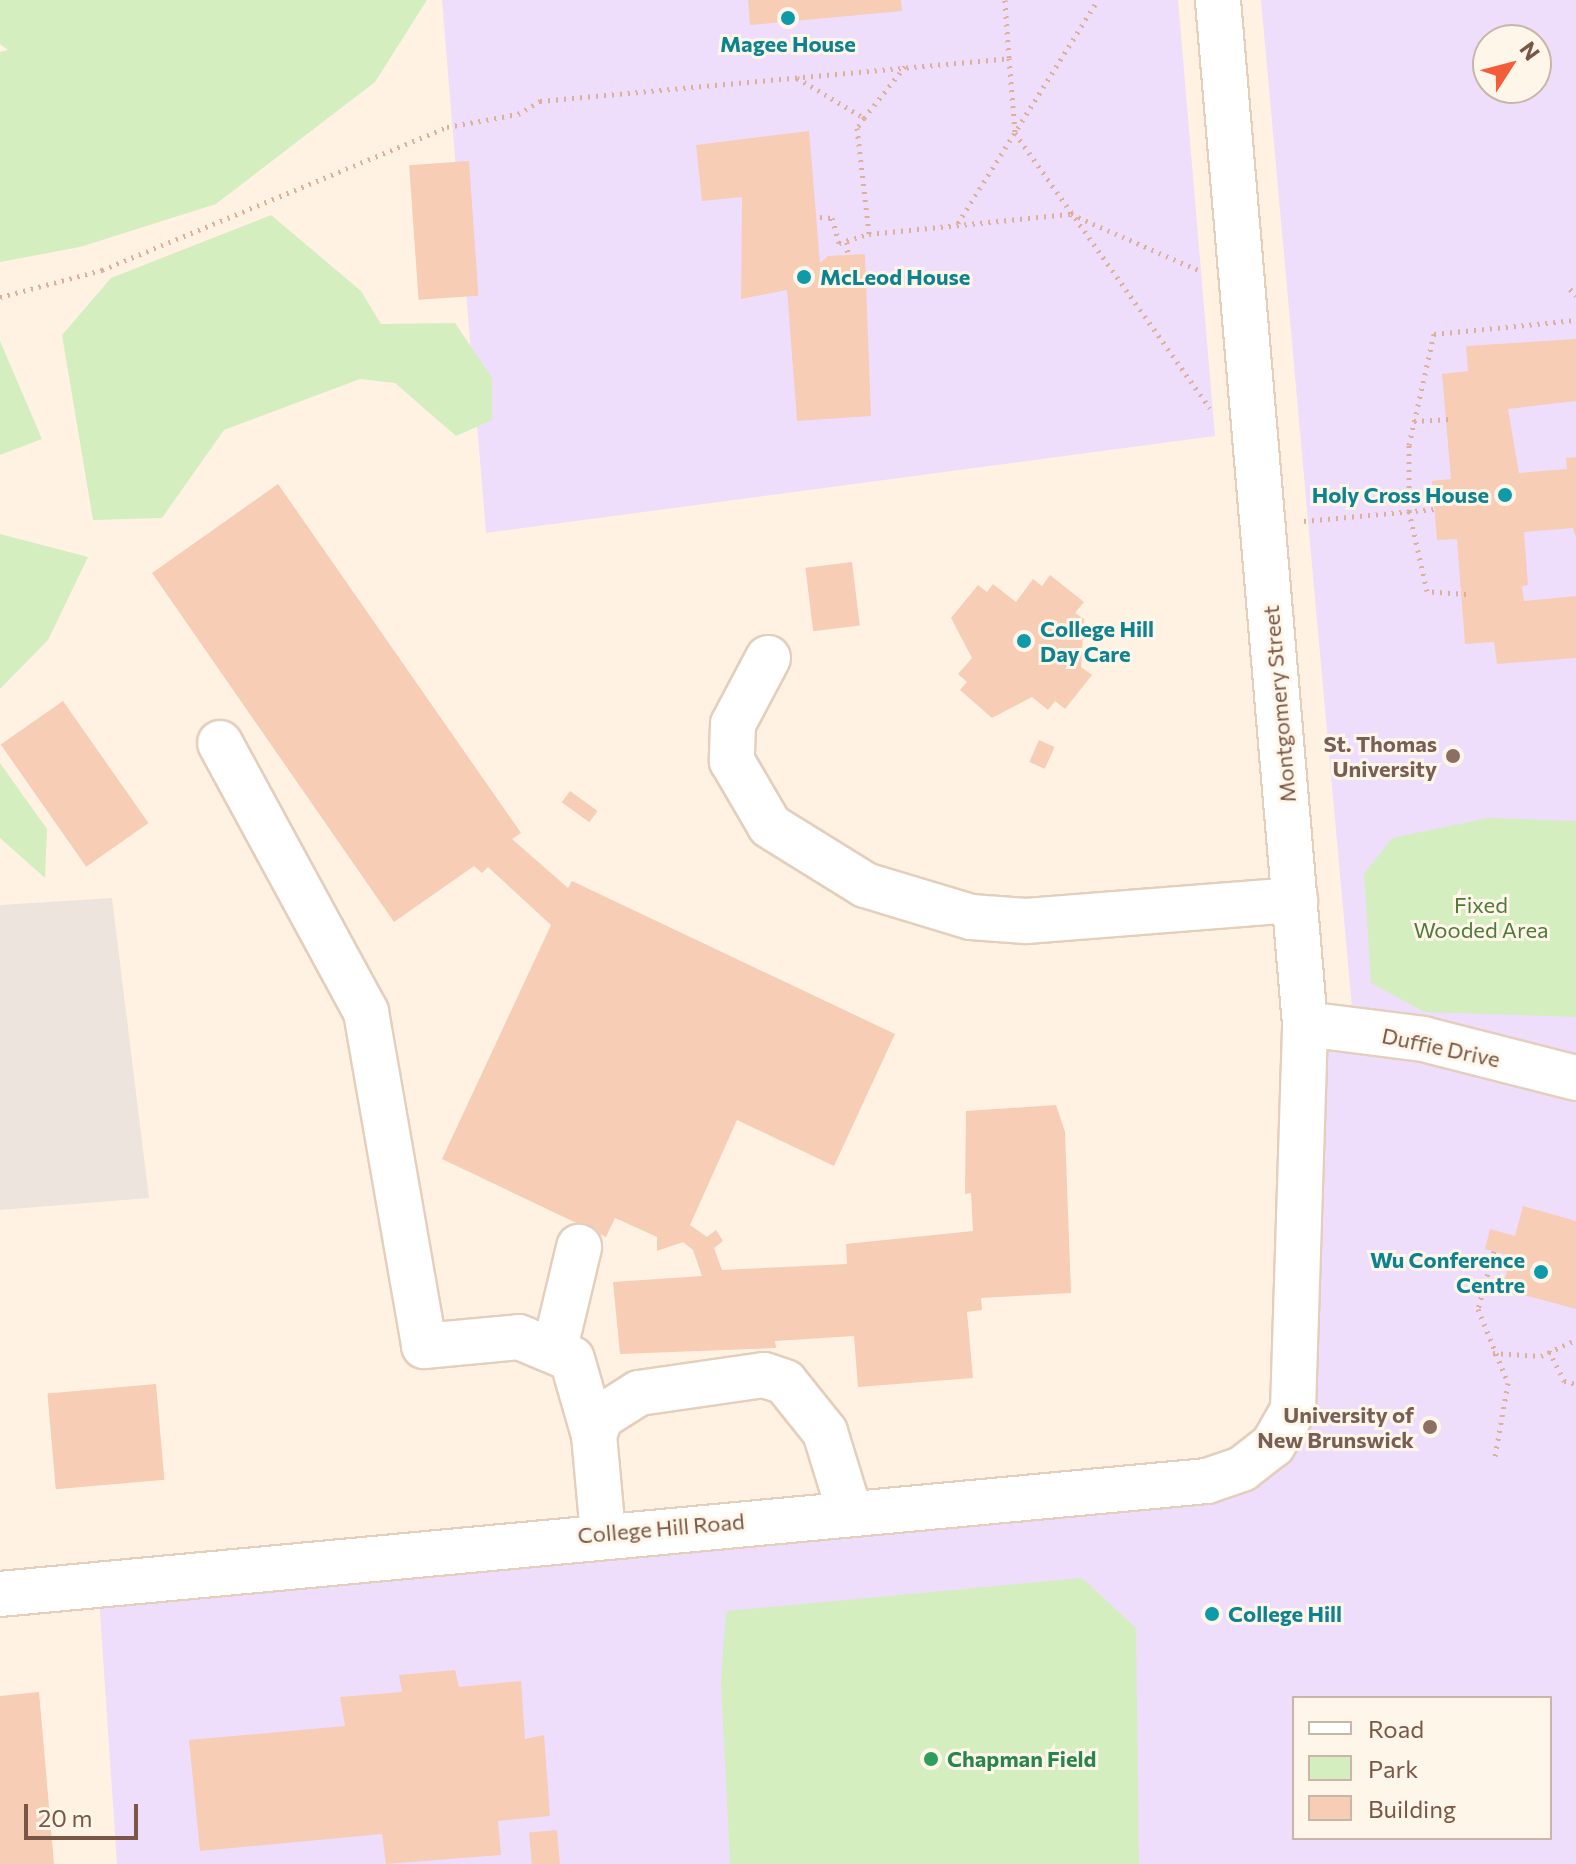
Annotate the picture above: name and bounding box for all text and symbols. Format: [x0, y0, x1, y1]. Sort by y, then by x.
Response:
marker: Magee House [779, 9, 797, 27]
north arrow [1472, 24, 1552, 104]
place label: Magee House [720, 31, 856, 57]
text: N [1514, 36, 1546, 65]
place label: McLeod House [820, 264, 970, 290]
marker: McLeod House [795, 268, 813, 286]
place label: Holy Cross House [1312, 482, 1489, 508]
marker: Holy Cross House [1496, 486, 1514, 504]
street label: Montgomery Street [1257, 604, 1301, 804]
place label: College Hill Day Care [1040, 615, 1154, 666]
marker: College Hill Day Care [1015, 632, 1033, 650]
place label: St. Thomas University [1324, 730, 1437, 782]
marker: St. Thomas University [1444, 747, 1462, 765]
park label: Fixed Wooded Area [1413, 891, 1549, 942]
street label: Duffie Drive [1380, 1022, 1502, 1072]
place label: Wu Conference Centre [1370, 1246, 1525, 1298]
marker: Wu Conference Centre [1532, 1263, 1550, 1281]
place label: University of New Brunswick [1257, 1401, 1414, 1452]
marker: University of New Brunswick [1421, 1418, 1439, 1436]
street label: College Hill Road [576, 1508, 746, 1548]
place label: College Hill [1228, 1601, 1342, 1627]
marker: College Hill [1203, 1605, 1221, 1623]
legend [1292, 1696, 1552, 1840]
text: Road [1368, 1714, 1424, 1743]
place label: Chapman Field [947, 1746, 1096, 1772]
marker: Chapman Field [922, 1750, 940, 1768]
text: Park [1368, 1754, 1418, 1783]
scale bar [28, 1788, 142, 1838]
text: Building [1368, 1794, 1456, 1823]
text: 20 m [38, 1803, 92, 1832]

